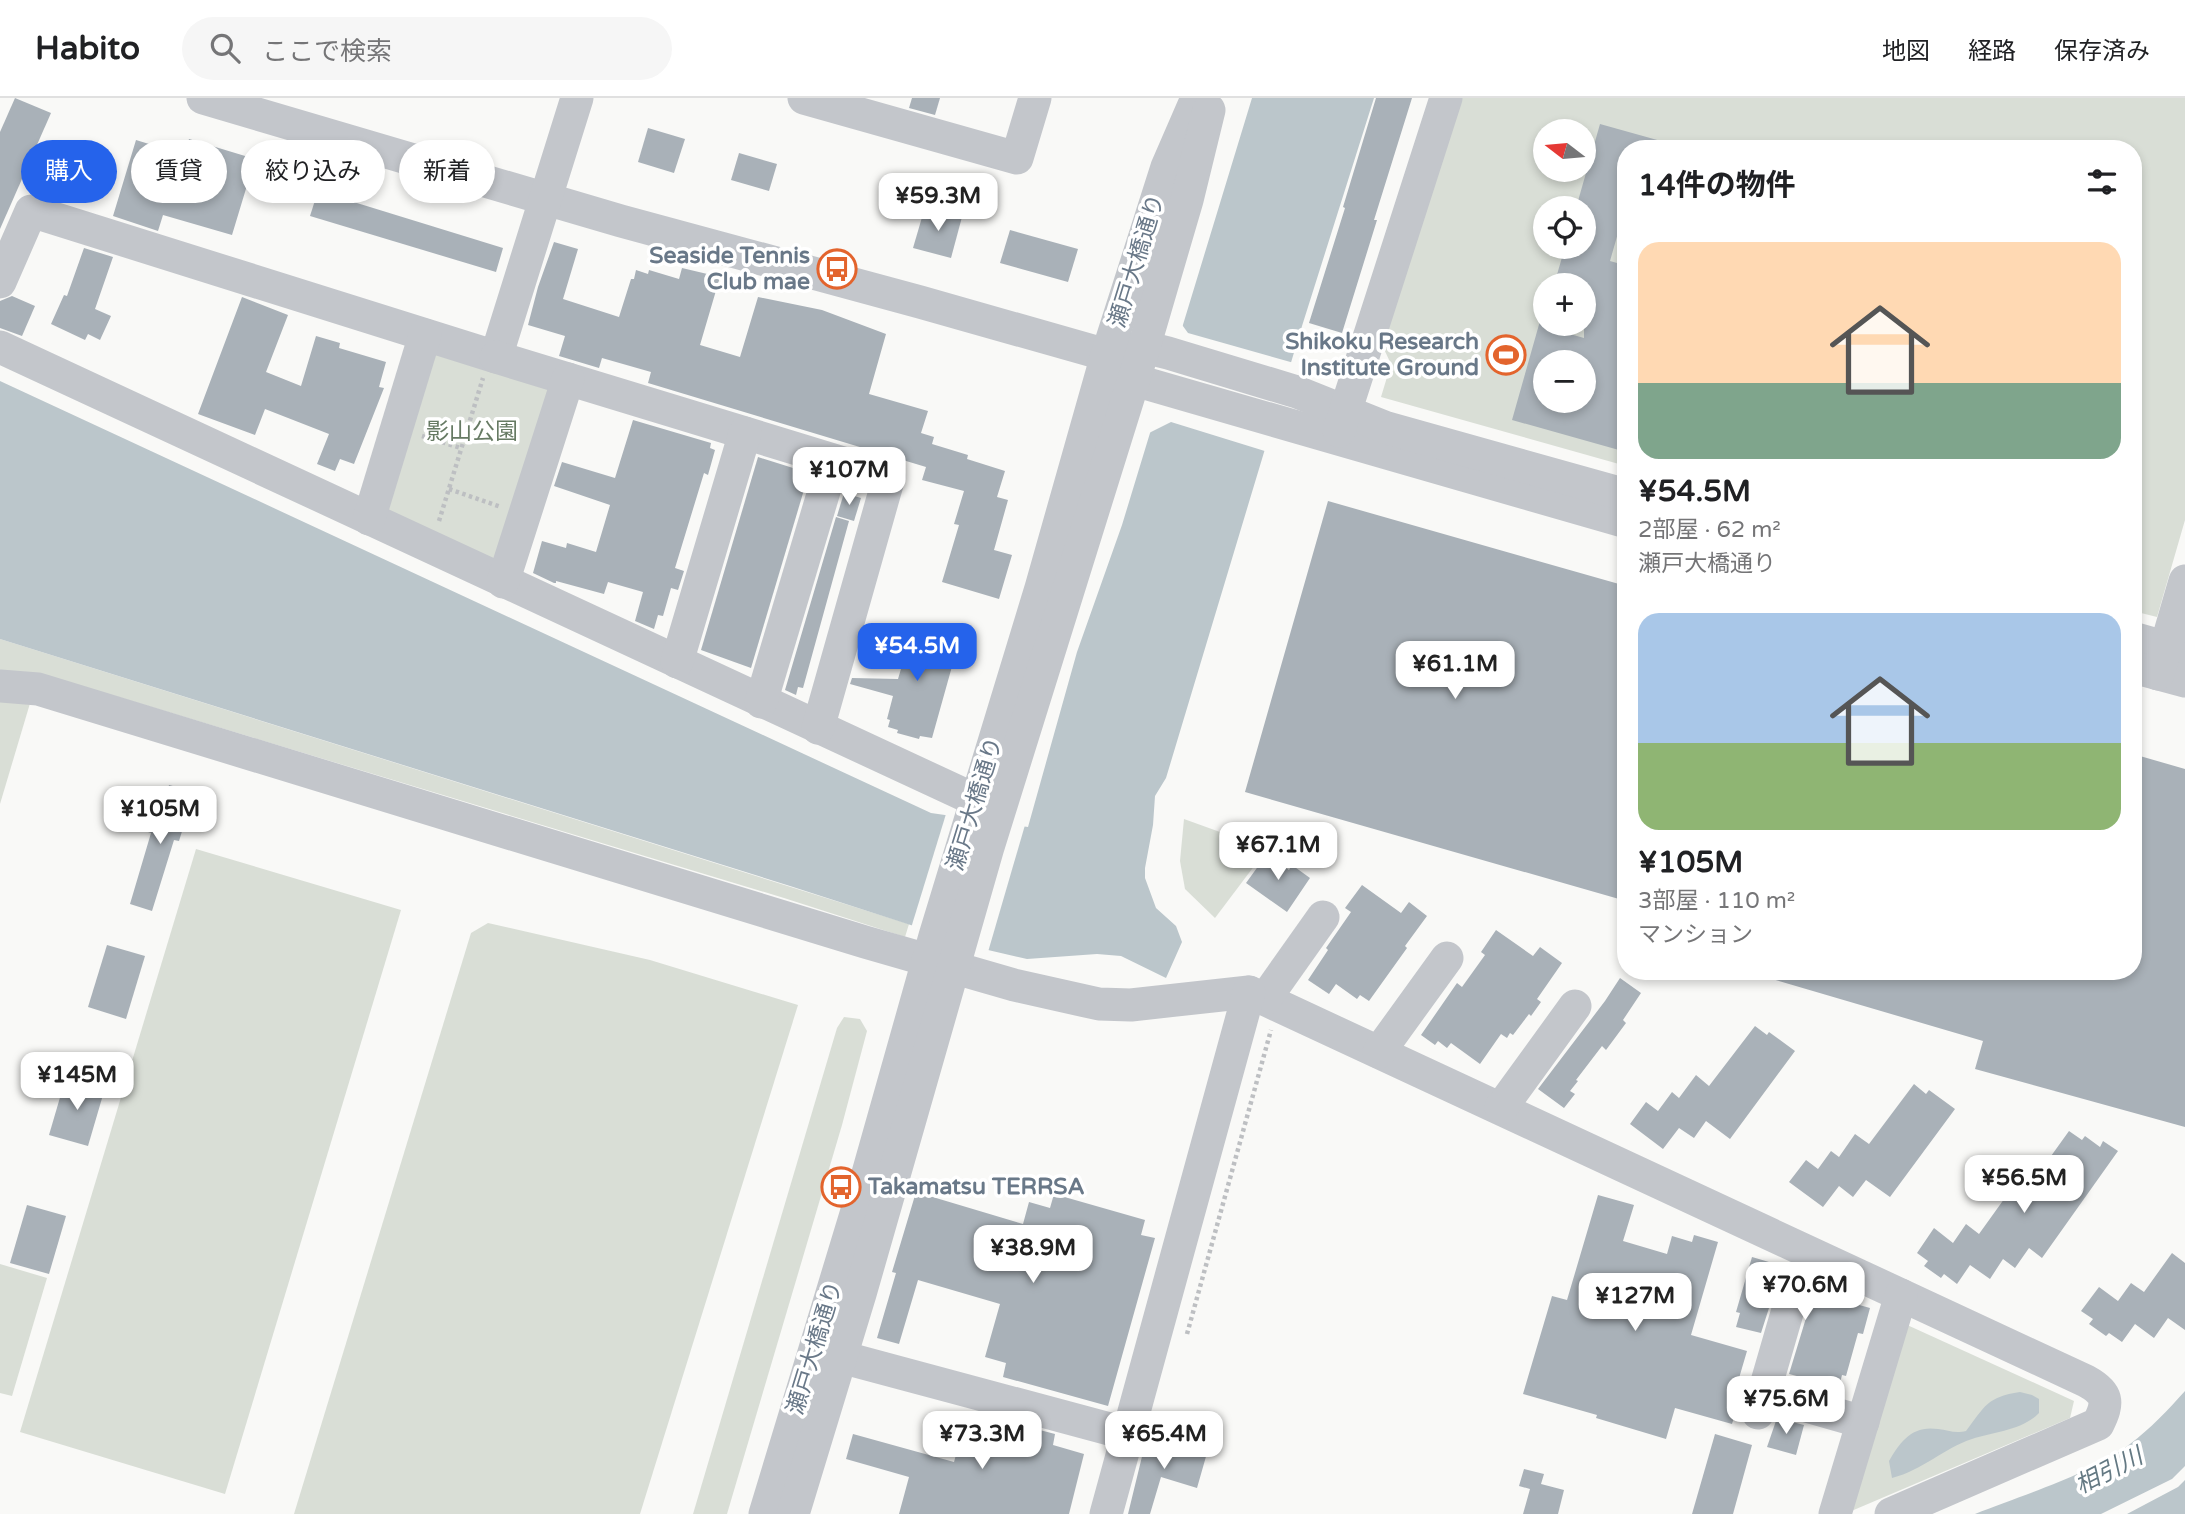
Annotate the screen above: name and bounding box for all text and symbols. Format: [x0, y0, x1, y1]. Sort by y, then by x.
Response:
search box [182, 17, 672, 80]
text: Habito [35, 29, 140, 68]
icon: search [206, 29, 244, 67]
text: ここで検索 [262, 36, 392, 67]
text: 地図 [1882, 37, 1930, 66]
text: 経路 [1968, 37, 2016, 66]
text: 保存済み [2054, 37, 2150, 66]
north arrow [1533, 119, 1596, 182]
map controls [1533, 119, 1596, 413]
chip: 購入 [21, 140, 117, 203]
chip: 賃貸 [131, 140, 227, 203]
chip: 絞り込み [241, 140, 385, 203]
chip: 新着 [399, 140, 495, 203]
icon: filters [2083, 163, 2121, 201]
text: 14件の物件 [1638, 167, 1796, 204]
pin: ¥59.3M [881, 174, 995, 233]
text: ¥59.3M [895, 182, 981, 210]
street label: 瀬戸大橋通り [1103, 191, 1171, 331]
button: locate [1533, 196, 1596, 259]
place label: Seaside Tennis Club mae [649, 242, 810, 296]
bus stop icon: Seaside Tennis Club mae [816, 248, 858, 290]
button: + [1533, 273, 1596, 336]
icon: home [1817, 287, 1943, 413]
place label: Shikoku Research Institute Ground [1285, 328, 1479, 382]
sports icon: Shikoku Research Institute Ground [1485, 334, 1527, 376]
button: − [1533, 350, 1596, 413]
park label: 影山公園 [426, 418, 518, 446]
pin: ¥107M [800, 448, 898, 507]
text: ¥107M [809, 456, 889, 484]
text: ¥54.5M [1638, 473, 1751, 510]
text: 2部屋 · 62 m² [1638, 516, 1781, 544]
text: 瀬戸大橋通り [1638, 550, 1776, 578]
pin: ¥54.5M [860, 624, 974, 683]
text: ¥54.5M [874, 632, 960, 660]
pin: ¥61.1M [1398, 642, 1512, 701]
text: ¥61.1M [1412, 650, 1498, 678]
icon: home [1817, 658, 1943, 784]
street label: 瀬戸大橋通り [941, 734, 1009, 874]
pin: ¥105M [111, 786, 209, 846]
text: ¥105M [120, 795, 200, 823]
pin: ¥67.1M [1221, 822, 1335, 882]
text: ¥67.1M [1235, 831, 1321, 859]
text: ¥105M [1638, 844, 1743, 881]
text: 3部屋 · 110 m² [1638, 887, 1795, 915]
text: マンション [1638, 921, 1753, 949]
pin: ¥145M [28, 1052, 126, 1112]
text: ¥145M [37, 1061, 117, 1089]
pin: ¥56.5M [1967, 1156, 2081, 1215]
text: ¥56.5M [1981, 1164, 2067, 1192]
bus stop icon: Takamatsu TERRSA [820, 1166, 862, 1208]
place label: Takamatsu TERRSA [867, 1173, 1085, 1201]
pin: ¥38.9M [976, 1226, 1090, 1285]
text: ¥38.9M [990, 1234, 1076, 1262]
pin: ¥70.6M [1748, 1262, 1862, 1322]
text: ¥70.6M [1762, 1271, 1848, 1299]
pin: ¥127M [1586, 1274, 1684, 1333]
street label: 瀬戸大橋通り [781, 1278, 849, 1418]
text: ¥127M [1595, 1282, 1675, 1310]
pin: ¥75.6M [1729, 1376, 1843, 1436]
text: ¥75.6M [1743, 1385, 1829, 1413]
pin: ¥73.3M [925, 1412, 1039, 1471]
pin: ¥65.4M [1107, 1412, 1221, 1471]
text: ¥73.3M [939, 1420, 1025, 1448]
text: ¥65.4M [1121, 1420, 1207, 1448]
water label: 相引川 [2070, 1440, 2150, 1500]

